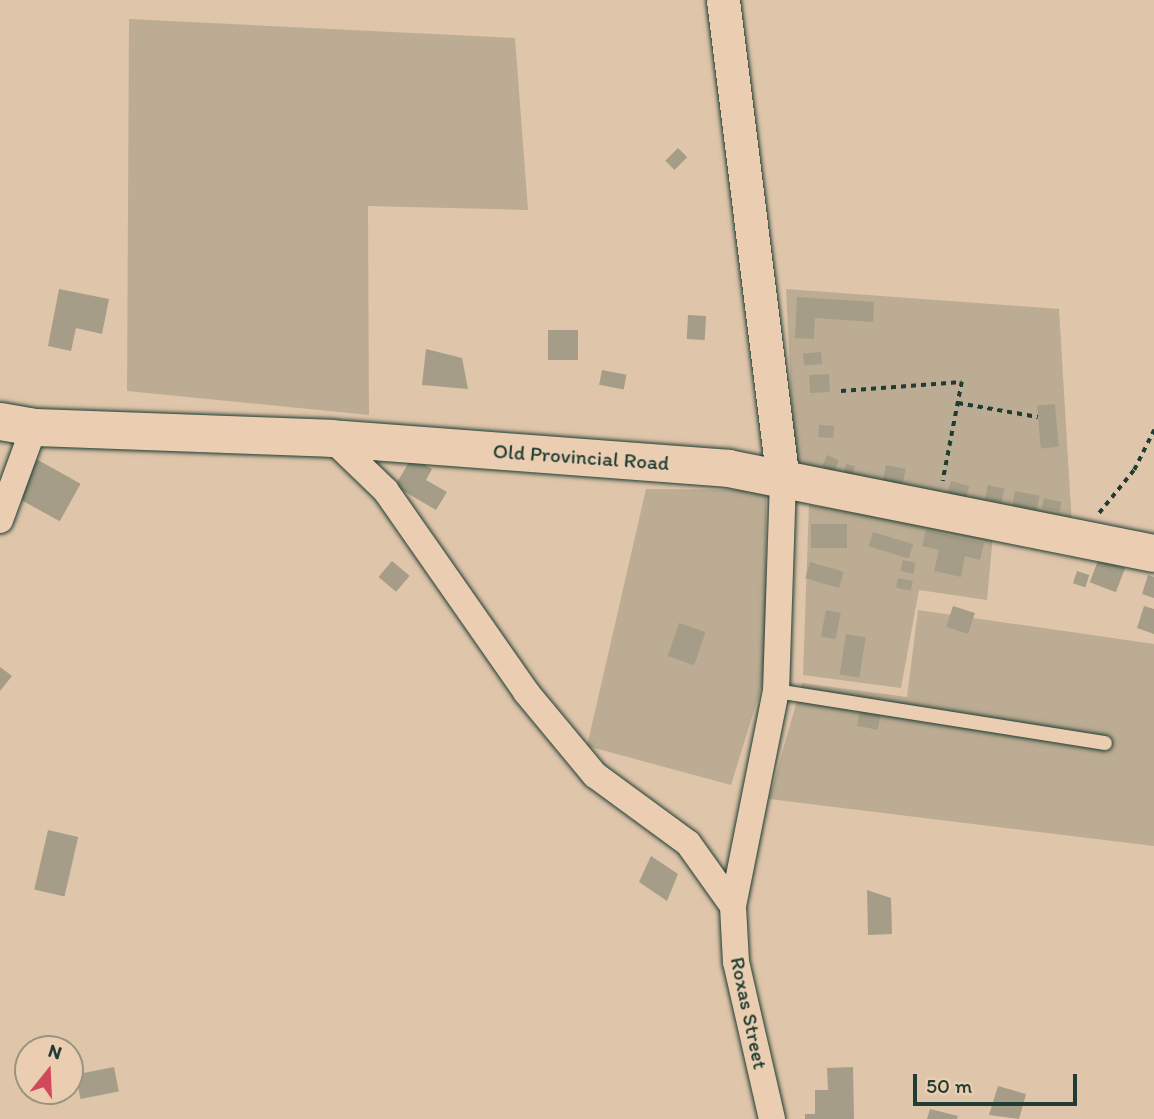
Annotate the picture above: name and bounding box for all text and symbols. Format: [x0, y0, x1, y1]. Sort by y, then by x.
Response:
street label: Old Provincial Road [492, 438, 670, 476]
street label: Roxas Street [725, 955, 773, 1071]
north arrow [14, 1035, 84, 1105]
text: N [45, 1039, 65, 1064]
scale bar [916, 1060, 1080, 1104]
text: 50 m [926, 1073, 972, 1098]

